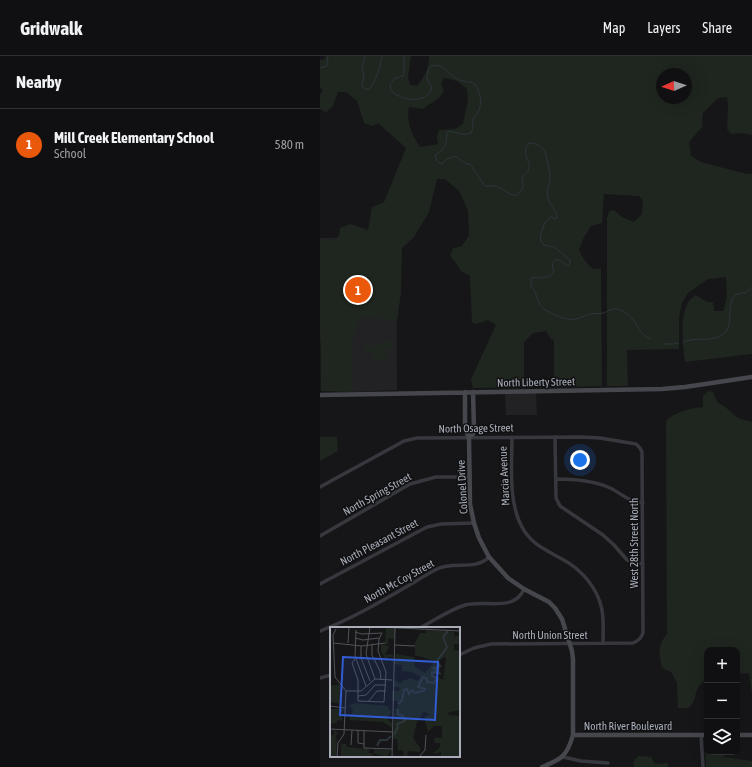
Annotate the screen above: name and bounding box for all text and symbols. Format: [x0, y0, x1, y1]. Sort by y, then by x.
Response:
text: Gridwalk [20, 17, 82, 39]
text: Map [603, 20, 625, 36]
text: Layers [647, 20, 680, 36]
text: Share [702, 20, 732, 36]
north arrow [656, 68, 692, 104]
text: Nearby [16, 72, 62, 92]
text: Mill Creek Elementary School [54, 129, 214, 146]
text: 1 [26, 137, 32, 152]
text: 580 m [275, 137, 304, 152]
text: School [54, 146, 86, 161]
pin: 1 [345, 275, 371, 305]
street label: North Liberty Street [497, 375, 575, 389]
street label: North Osage Street [438, 421, 514, 435]
street label: Marcia Avenue [496, 446, 512, 506]
your location [570, 450, 590, 470]
street label: Colonel Drive [455, 460, 469, 514]
street label: North Spring Street [341, 470, 413, 518]
street label: West 28th Street North [628, 498, 640, 588]
street label: North Pleasant Street [338, 516, 420, 568]
street label: North Mc Coy Street [362, 557, 436, 605]
inset map [330, 627, 460, 757]
street label: North Union Street [512, 629, 588, 641]
map controls [704, 647, 740, 755]
button: + [704, 647, 740, 683]
button: − [704, 683, 740, 719]
button: layers [704, 719, 740, 755]
street label: North River Boulevard [584, 720, 672, 732]

